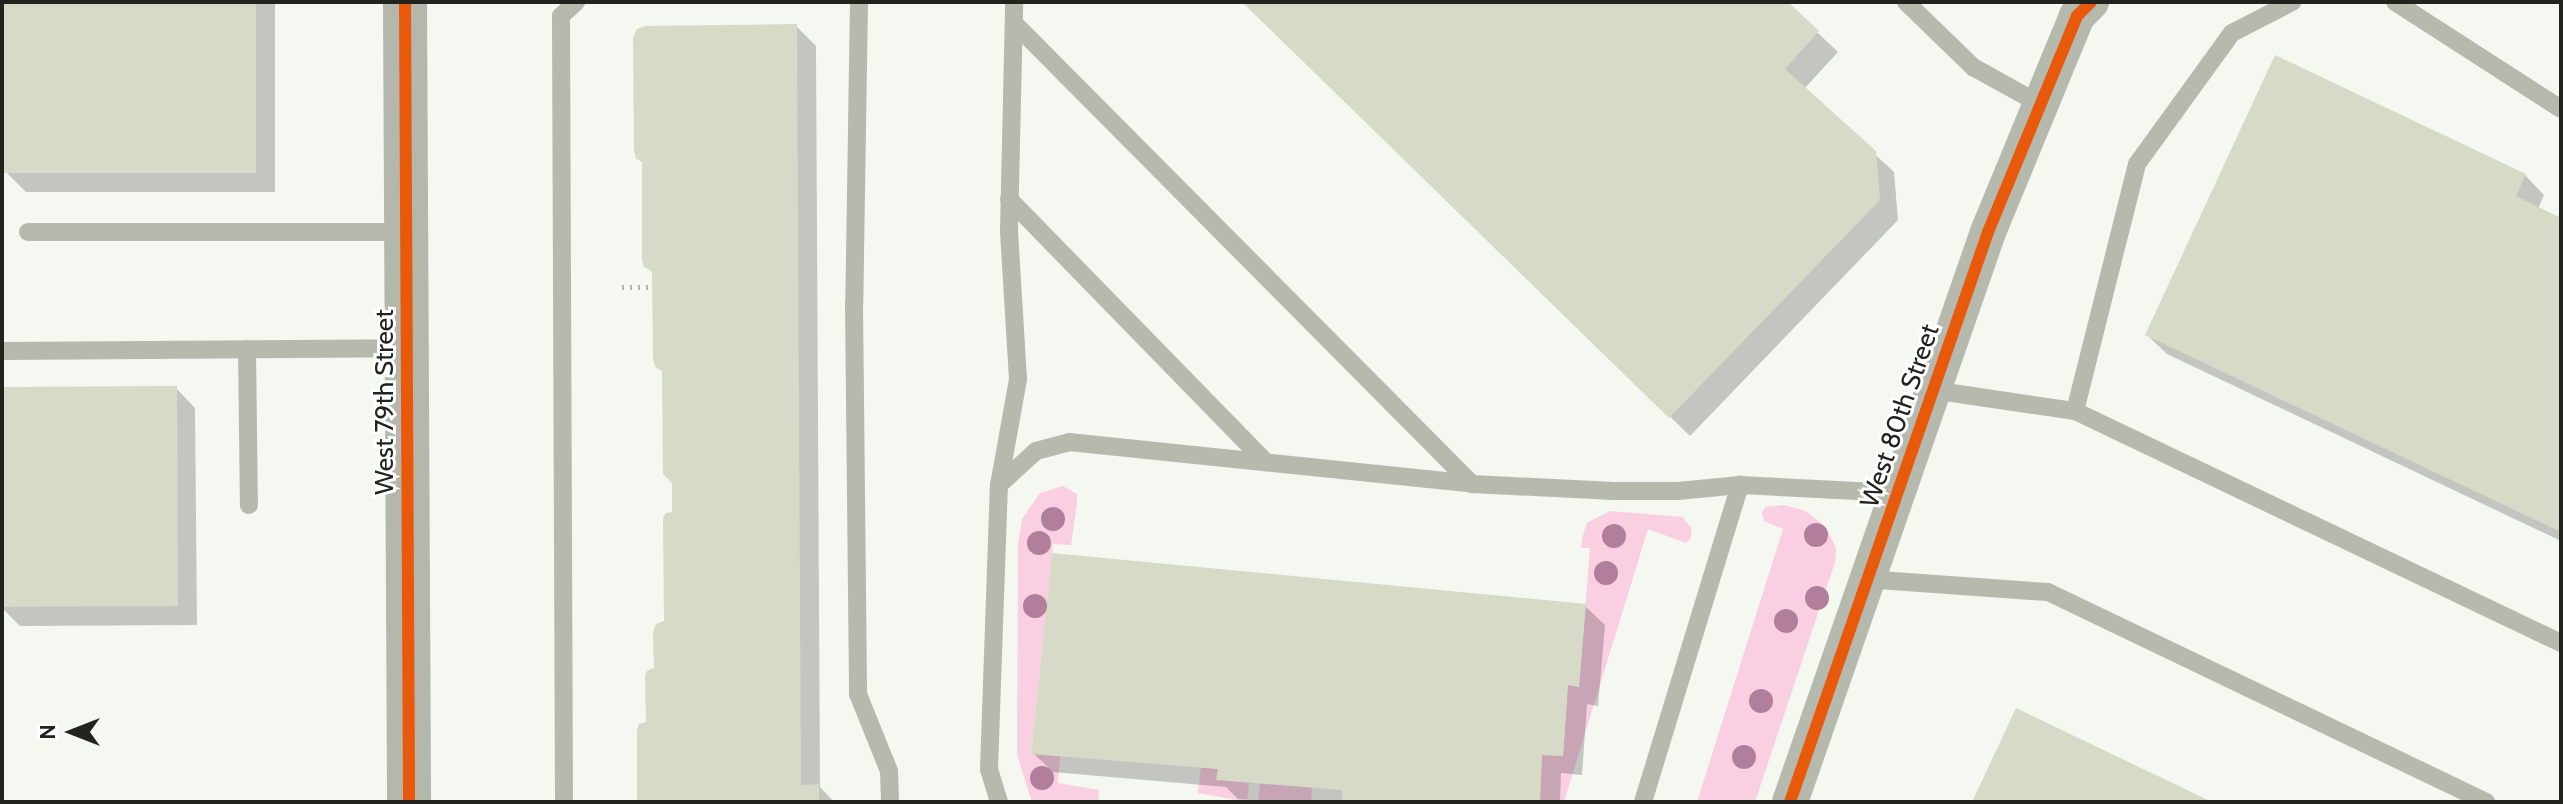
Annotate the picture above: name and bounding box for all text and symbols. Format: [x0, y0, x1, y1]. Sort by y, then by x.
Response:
street label: West 79th Street [369, 309, 401, 495]
street label: West 80th Street [1854, 320, 1946, 512]
north arrow [32, 692, 112, 772]
text: N [34, 724, 61, 740]

